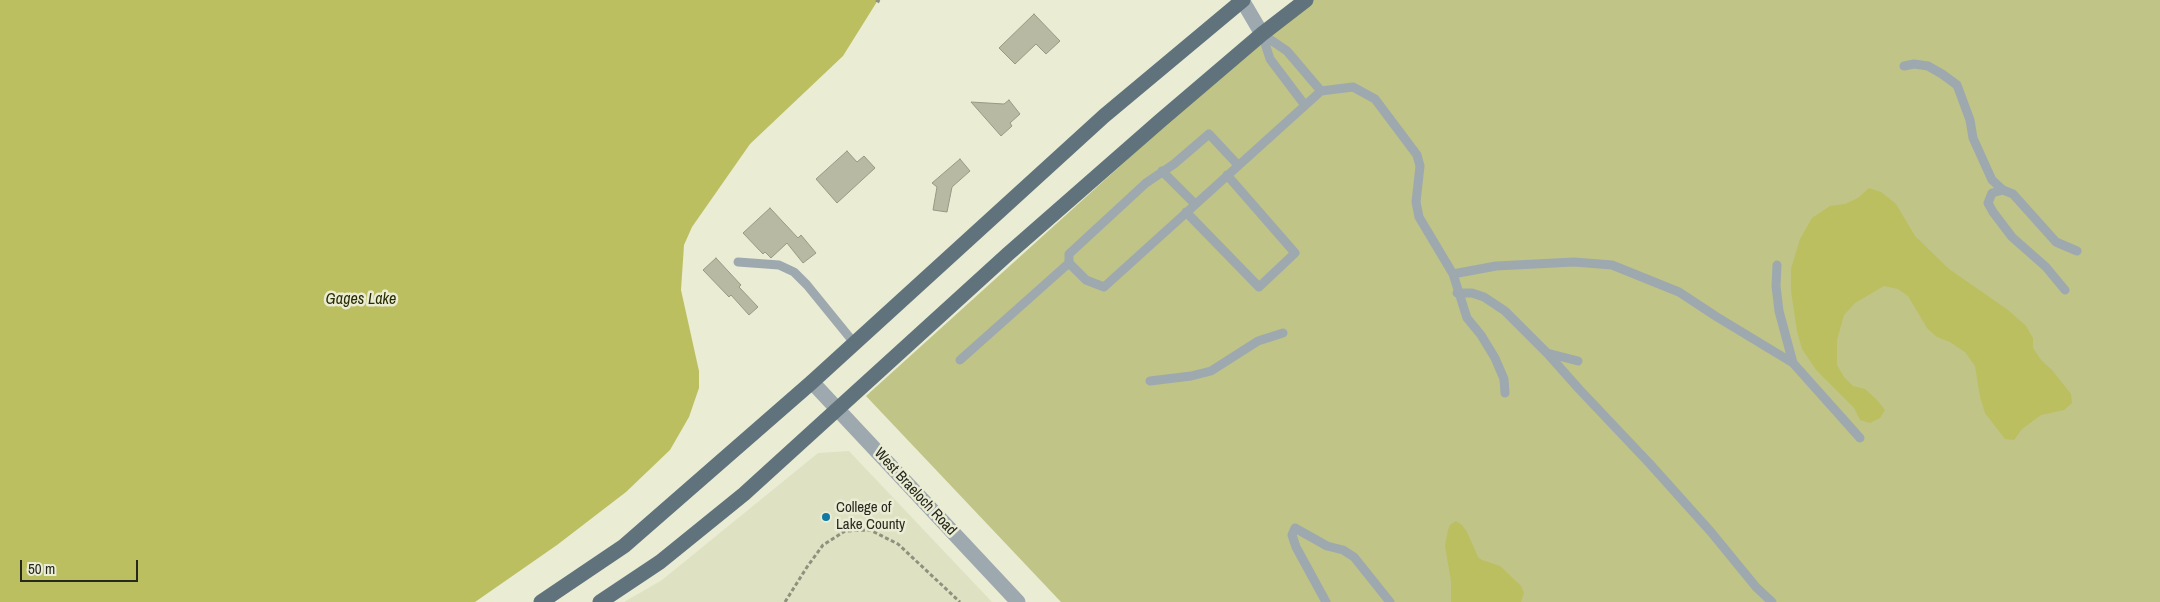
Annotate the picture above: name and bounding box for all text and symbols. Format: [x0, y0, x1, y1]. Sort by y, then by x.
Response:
water label: Gages Lake [326, 290, 396, 310]
street label: West Braeloch Road [870, 445, 960, 539]
place label: College of Lake County [836, 499, 905, 534]
marker: College of Lake County [820, 511, 832, 523]
scale bar [22, 550, 140, 582]
text: 50 m [28, 558, 55, 579]

